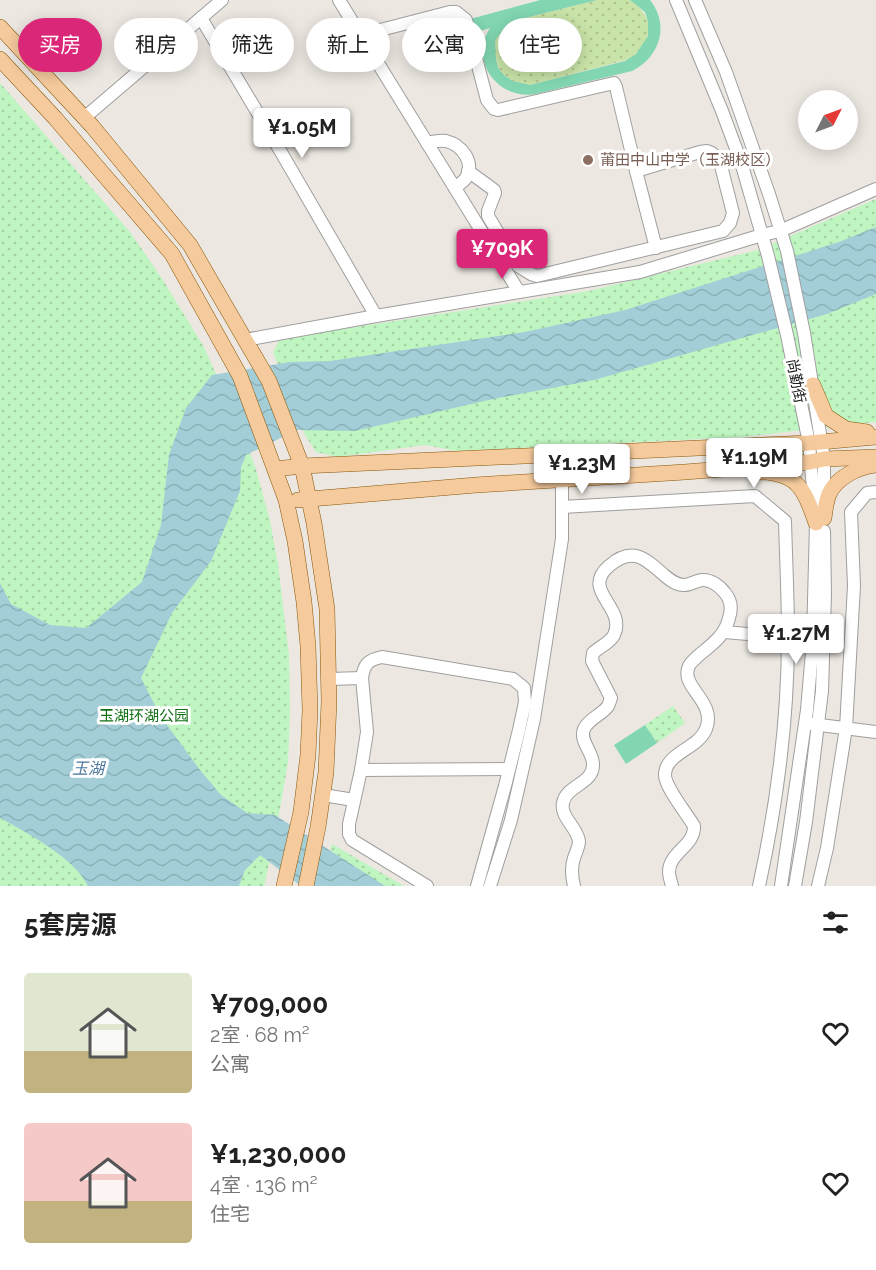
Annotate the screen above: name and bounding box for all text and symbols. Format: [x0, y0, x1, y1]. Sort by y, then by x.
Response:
chip: 买房 [18, 18, 102, 72]
chip: 租房 [114, 18, 198, 72]
chip: 筛选 [210, 18, 294, 72]
chip: 新上 [306, 18, 390, 72]
chip: 公寓 [402, 18, 486, 72]
chip: 住宅 [498, 18, 582, 72]
north arrow [798, 90, 858, 150]
map controls [798, 90, 858, 150]
pin: ¥1.05M [253, 108, 351, 159]
text: ¥1.05M [267, 115, 337, 139]
place label: 莆田中山中学（玉湖校区） [600, 151, 780, 169]
marker: 莆田中山中学（玉湖校区） [581, 153, 595, 167]
pin: ¥709K [460, 229, 544, 280]
text: ¥709K [471, 236, 533, 260]
street label: 尚勤街 [783, 357, 809, 405]
pin: ¥1.19M [705, 438, 803, 489]
pin: ¥1.23M [533, 444, 631, 495]
text: ¥1.19M [720, 445, 788, 469]
text: ¥1.23M [548, 451, 616, 475]
pin: ¥1.27M [747, 614, 845, 665]
text: ¥1.27M [762, 621, 830, 645]
park label: 玉湖环湖公园 [99, 707, 189, 725]
water label: 玉湖 [72, 759, 107, 778]
icon: filters [819, 906, 852, 939]
text: 5套房源 [24, 910, 116, 940]
text: ¥709,000 [210, 989, 328, 1019]
icon: home [72, 997, 144, 1069]
icon: heart [819, 1017, 852, 1050]
text: 2室 · 68 m² [210, 1023, 310, 1047]
text: 公寓 [210, 1052, 250, 1076]
text: ¥1,230,000 [210, 1139, 346, 1169]
icon: home [72, 1147, 144, 1219]
icon: heart [819, 1167, 852, 1200]
text: 4室 · 136 m² [210, 1173, 317, 1197]
text: 住宅 [210, 1202, 250, 1226]

